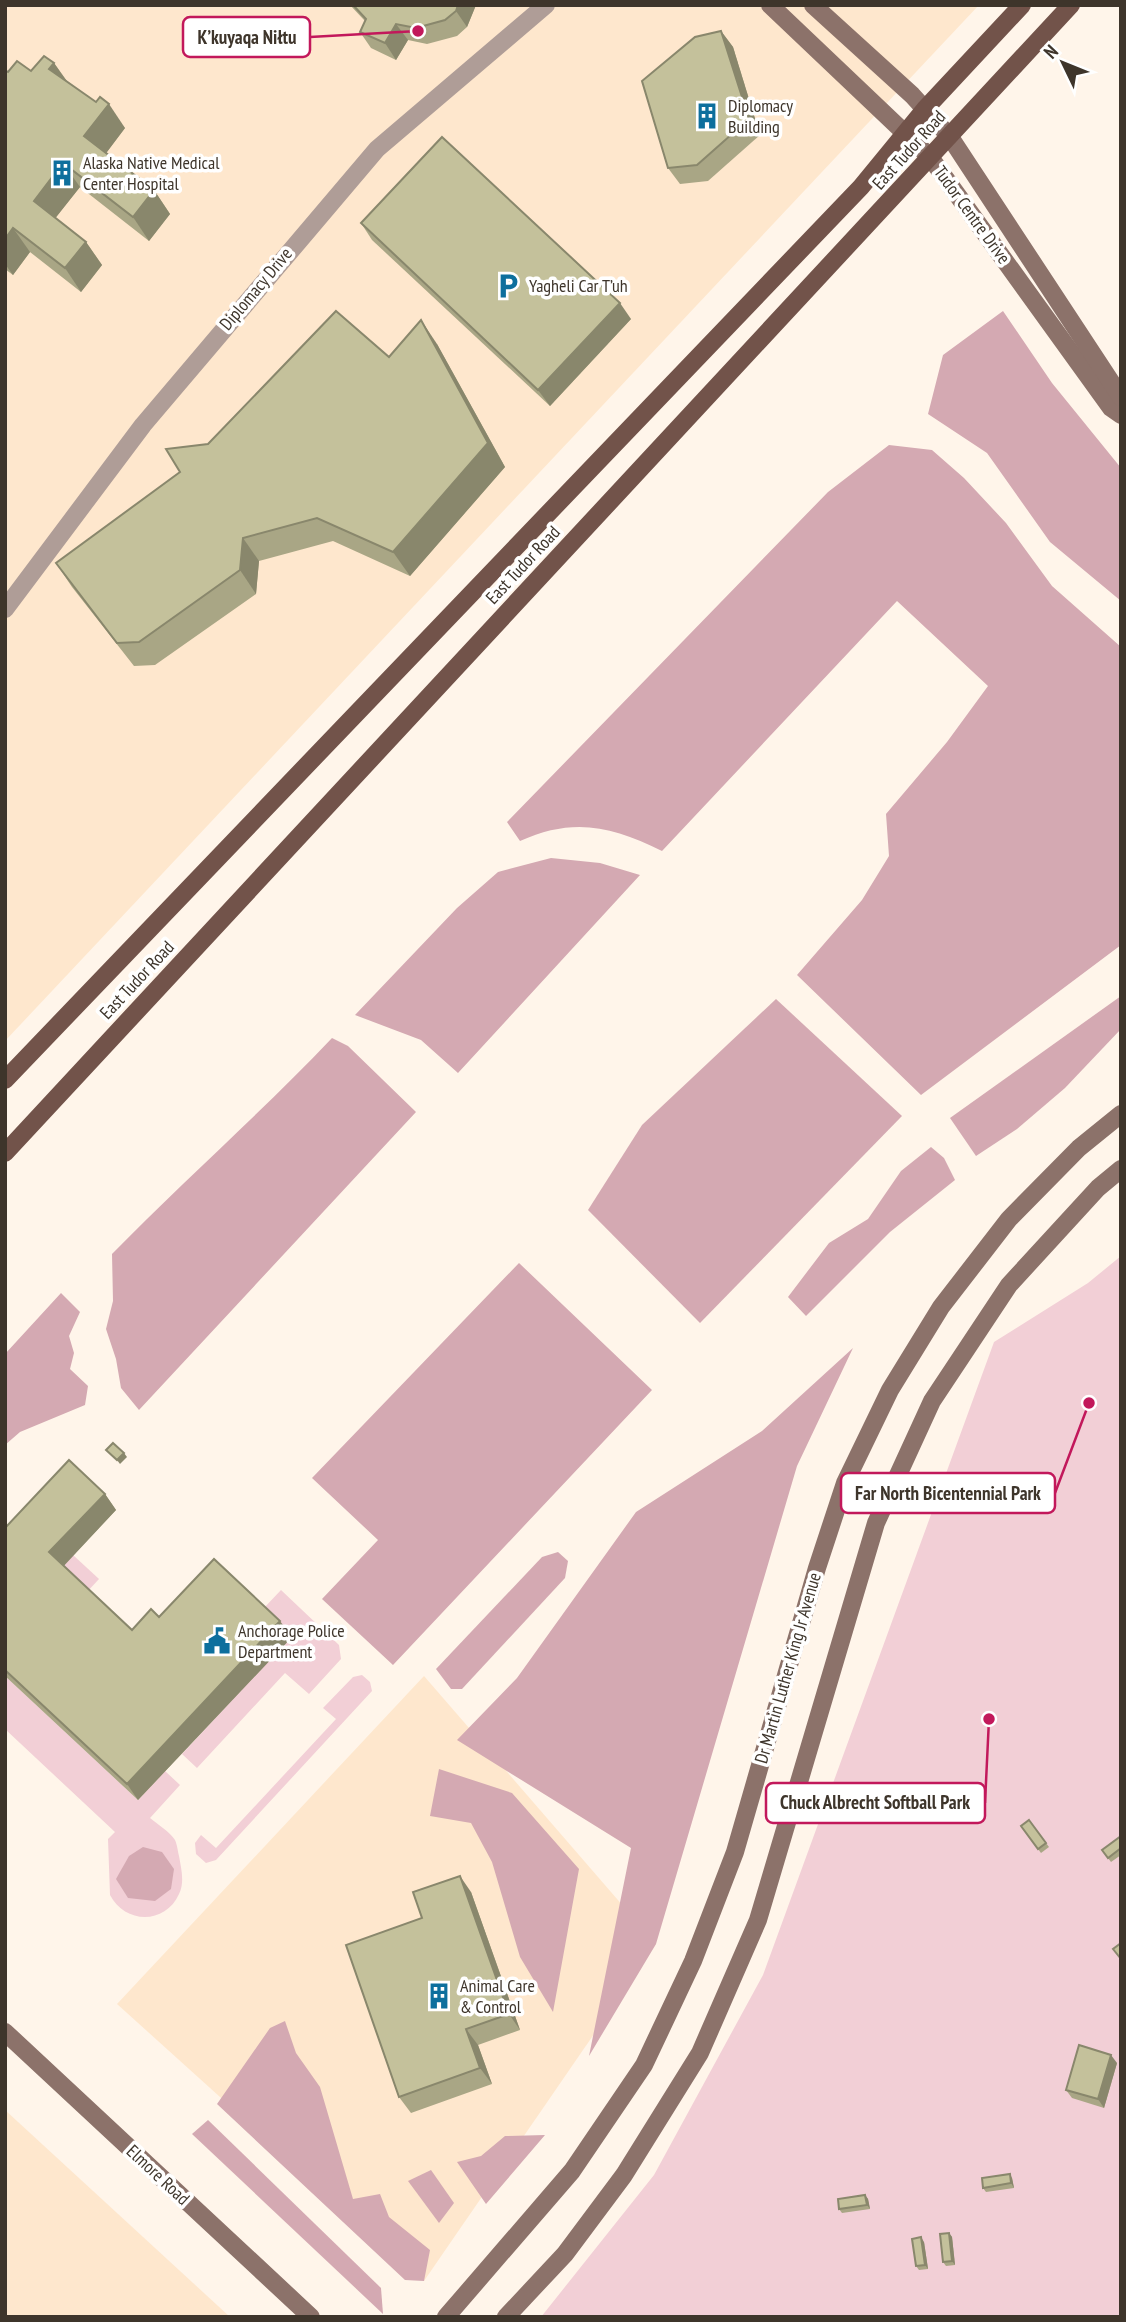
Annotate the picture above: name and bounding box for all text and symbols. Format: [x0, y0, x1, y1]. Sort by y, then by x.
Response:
callout: K’kuyaqa Niłtu [183, 17, 310, 57]
text: K’kuyaqa Niłtu [198, 25, 296, 49]
north arrow [1028, 28, 1098, 98]
text: N [1038, 39, 1063, 63]
place label: Diplomacy Building [728, 94, 793, 138]
building icon: Diplomacy Building [692, 101, 722, 131]
street label: East Tudor Road [867, 105, 950, 194]
place label: Alaska Native Medical Center Hospital [83, 151, 220, 195]
building icon: Alaska Native Medical Center Hospital [47, 158, 77, 188]
street label: Tudor Centre Drive [929, 161, 1016, 268]
street label: Diplomacy Drive [214, 243, 297, 335]
parking icon: Yagheli Car T’uh [493, 271, 523, 301]
place label: Yagheli Car T’uh [529, 274, 628, 297]
street label: East Tudor Road [481, 521, 565, 609]
street label: East Tudor Road [95, 936, 179, 1024]
callout: Far North Bicentennial Park [841, 1473, 1055, 1513]
text: Far North Bicentennial Park [855, 1481, 1041, 1505]
street label: Dr Martin Luther King Jr Avenue [749, 1570, 826, 1766]
place label: Anchorage Police Department [238, 1619, 345, 1663]
public building icon: Anchorage Police Department [202, 1626, 232, 1656]
callout: Chuck Albrecht Softball Park [766, 1783, 985, 1823]
text: Chuck Albrecht Softball Park [780, 1790, 970, 1814]
place label: Animal Care & Control [460, 1974, 535, 2018]
building icon: Animal Care & Control [424, 1981, 454, 2011]
street label: Elmore Road [122, 2140, 195, 2210]

